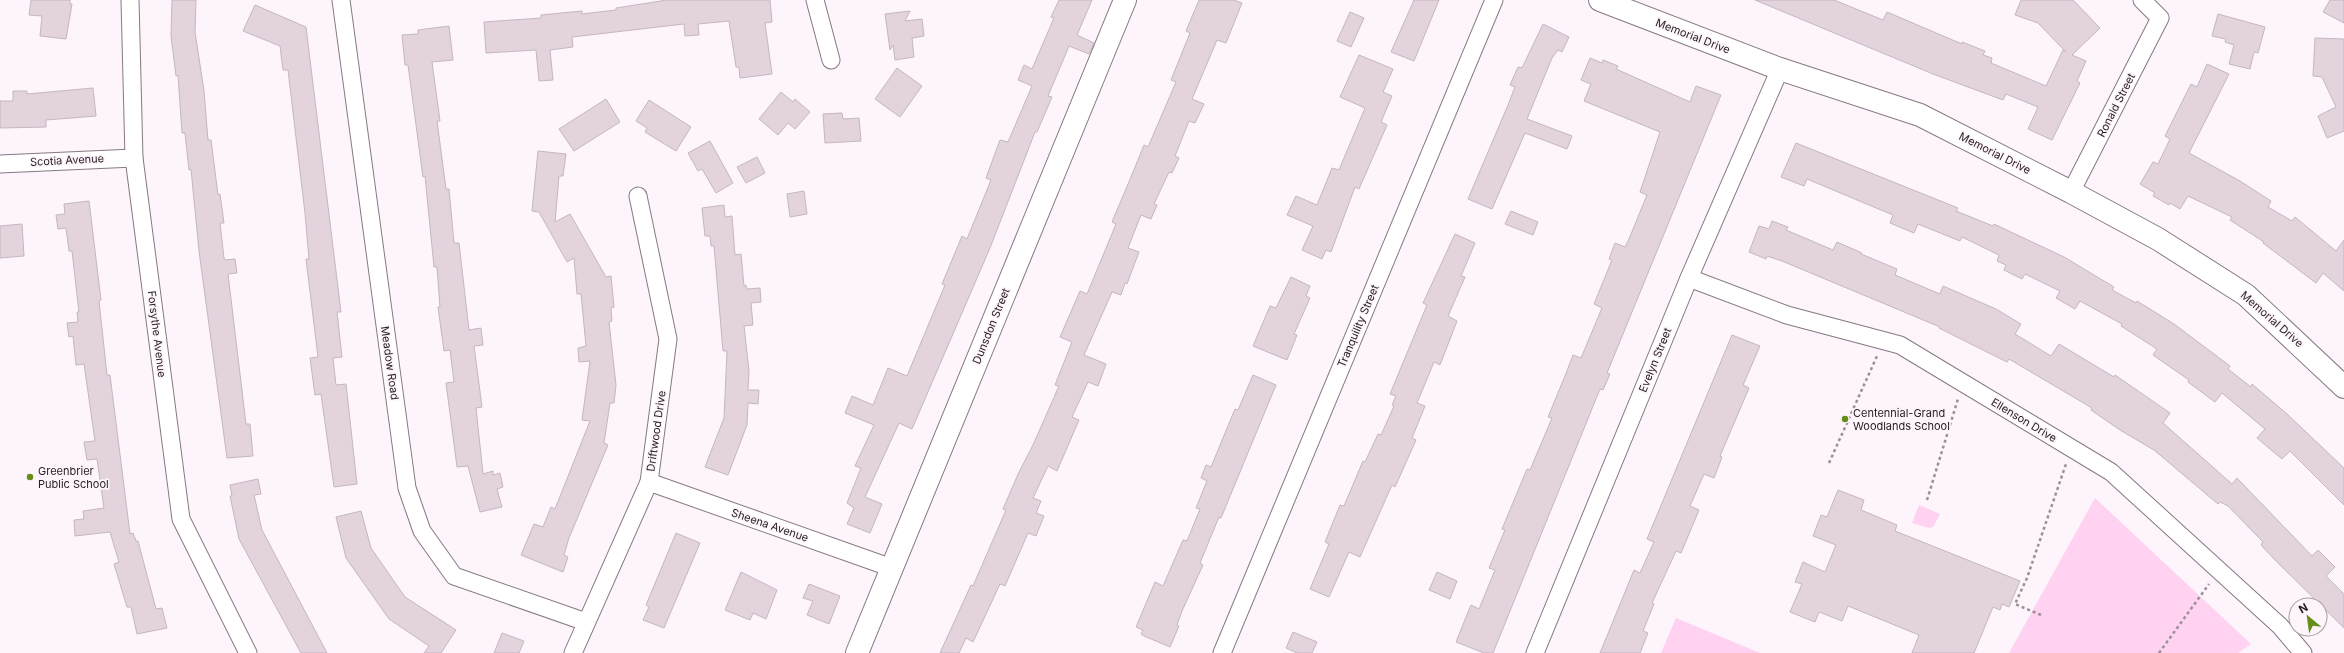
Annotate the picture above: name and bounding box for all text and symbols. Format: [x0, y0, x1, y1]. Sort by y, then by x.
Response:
street label: Memorial Drive [1654, 15, 1732, 57]
street label: Ronald Street [2094, 70, 2138, 139]
street label: Memorial Drive [1957, 129, 2033, 177]
street label: Scotia Avenue [30, 151, 104, 169]
street label: Tranquility Street [1334, 282, 1382, 370]
street label: Dunsdon Street [969, 286, 1013, 366]
street label: Memorial Drive [2238, 288, 2306, 350]
street label: Forsythe Avenue [145, 290, 169, 378]
street label: Meadow Road [378, 325, 402, 401]
street label: Evelyn Street [1636, 325, 1674, 394]
street label: Driftwood Drive [643, 390, 669, 472]
street label: Ellenson Drive [1989, 395, 2059, 445]
place label: Centennial-Grand Woodlands School [1853, 406, 1950, 433]
marker: Centennial-Grand Woodlands School [1840, 414, 1850, 424]
place label: Greenbrier Public School [38, 464, 109, 491]
marker: Greenbrier Public School [25, 472, 35, 482]
street label: Sheena Avenue [730, 505, 810, 545]
north arrow [2288, 597, 2328, 637]
text: N [2296, 600, 2310, 616]

